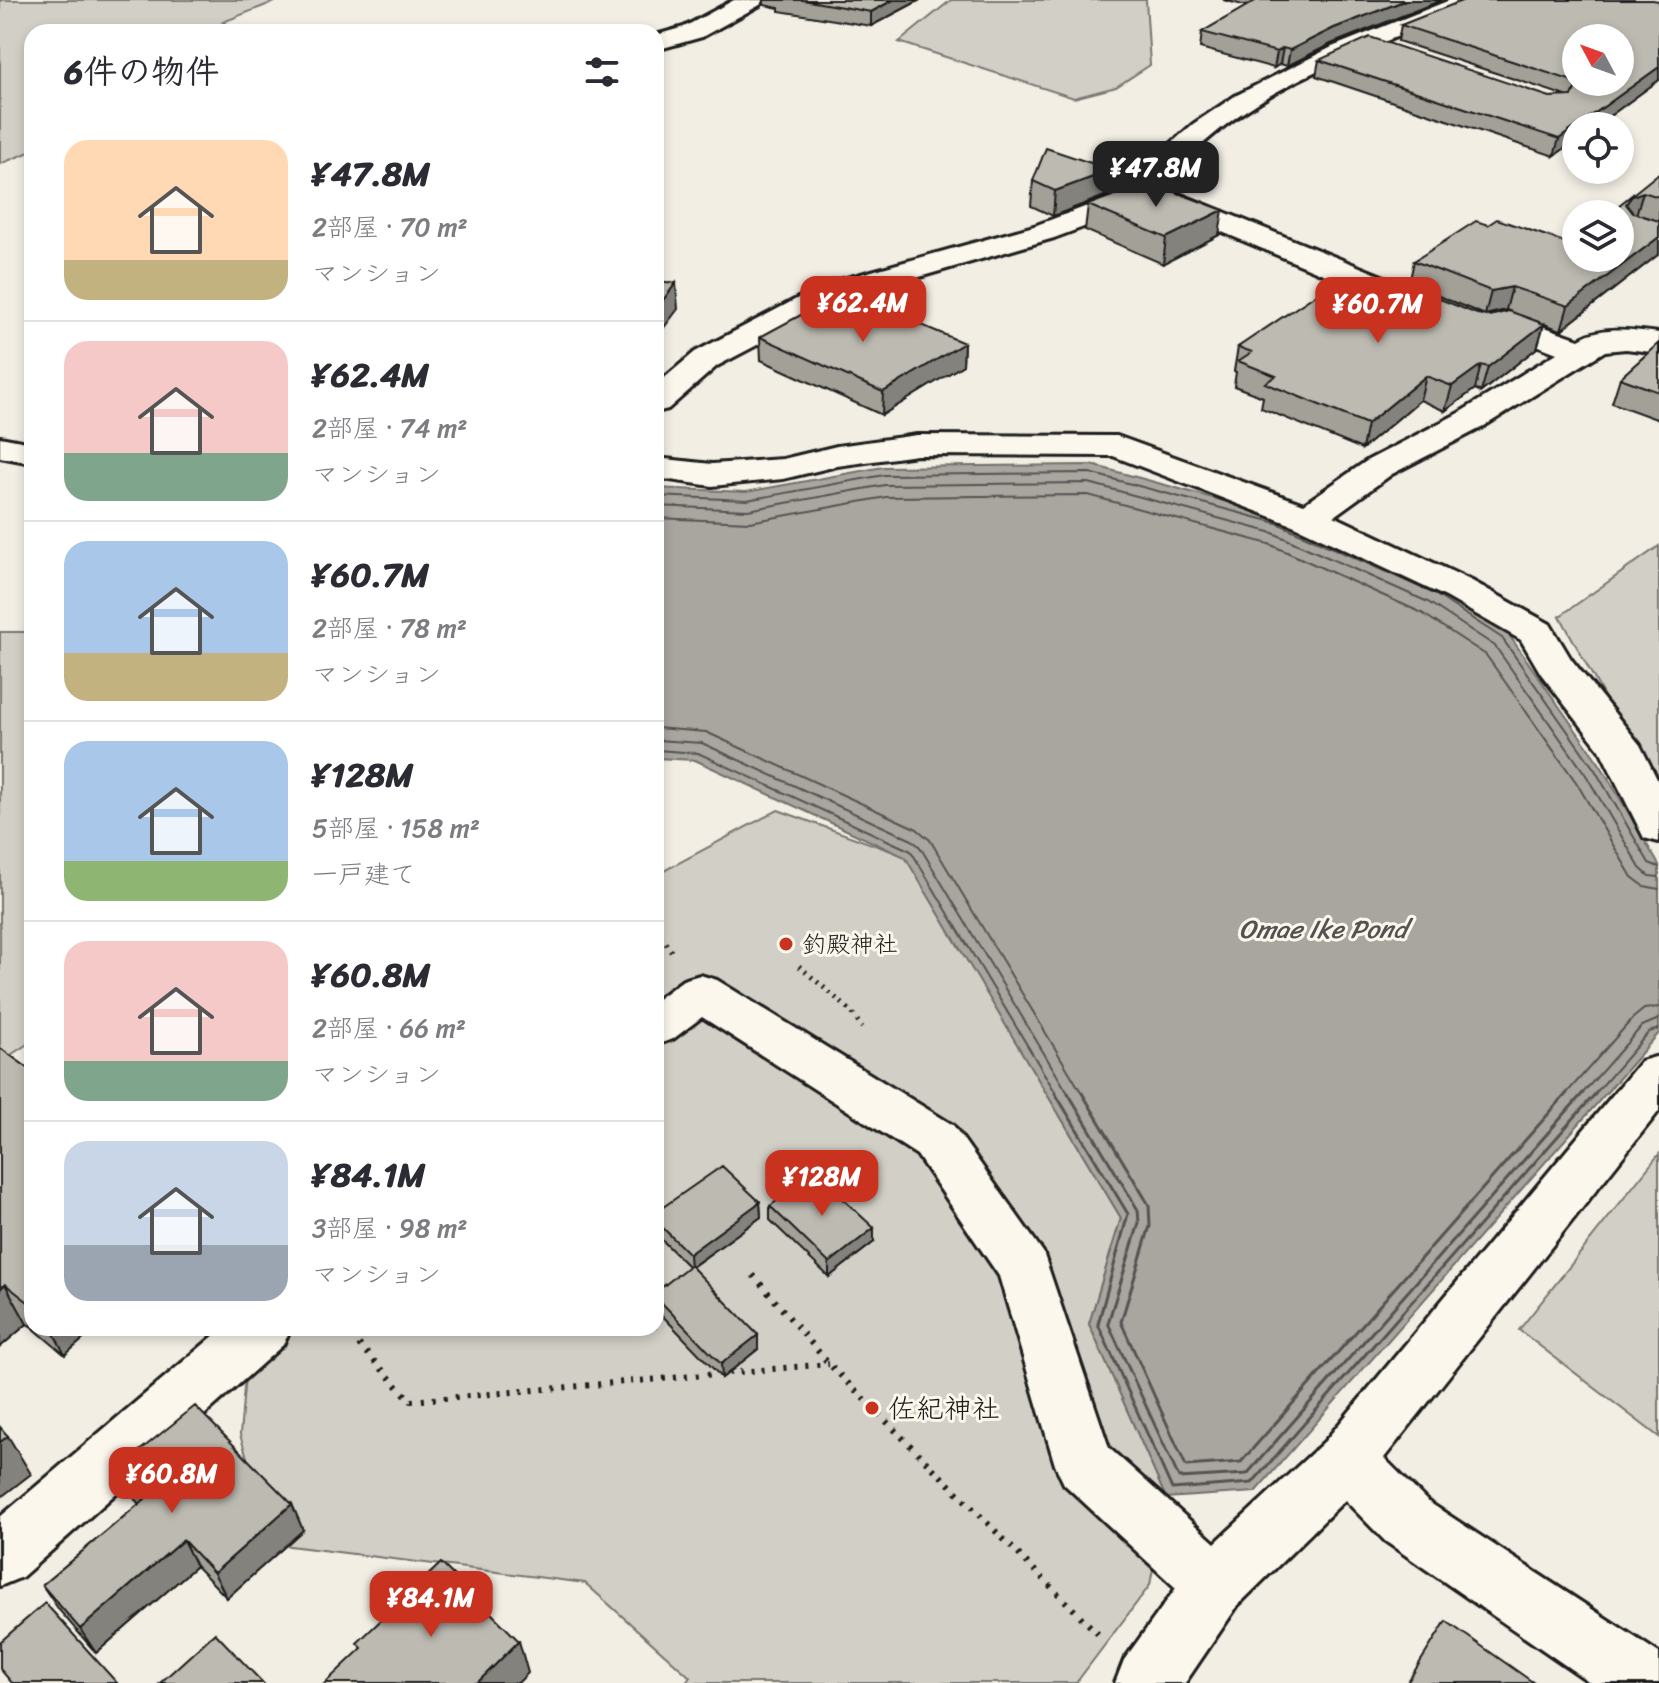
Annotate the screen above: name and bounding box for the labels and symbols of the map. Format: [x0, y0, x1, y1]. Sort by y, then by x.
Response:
north arrow [1562, 24, 1634, 96]
pin: ¥47.8M [1091, 141, 1221, 209]
pin: ¥62.4M [798, 276, 928, 344]
pin: ¥60.7M [1313, 277, 1443, 345]
water label: Omae Ike Pond [1239, 906, 1414, 952]
place label: 釣殿神社 [802, 923, 898, 965]
marker: 釣殿神社 [777, 935, 795, 953]
pin: ¥128M [766, 1150, 878, 1218]
place label: 佐紀神社 [888, 1384, 1000, 1433]
marker: 佐紀神社 [863, 1399, 881, 1417]
pin: ¥60.8M [107, 1447, 237, 1515]
pin: ¥84.1M [366, 1571, 496, 1639]

